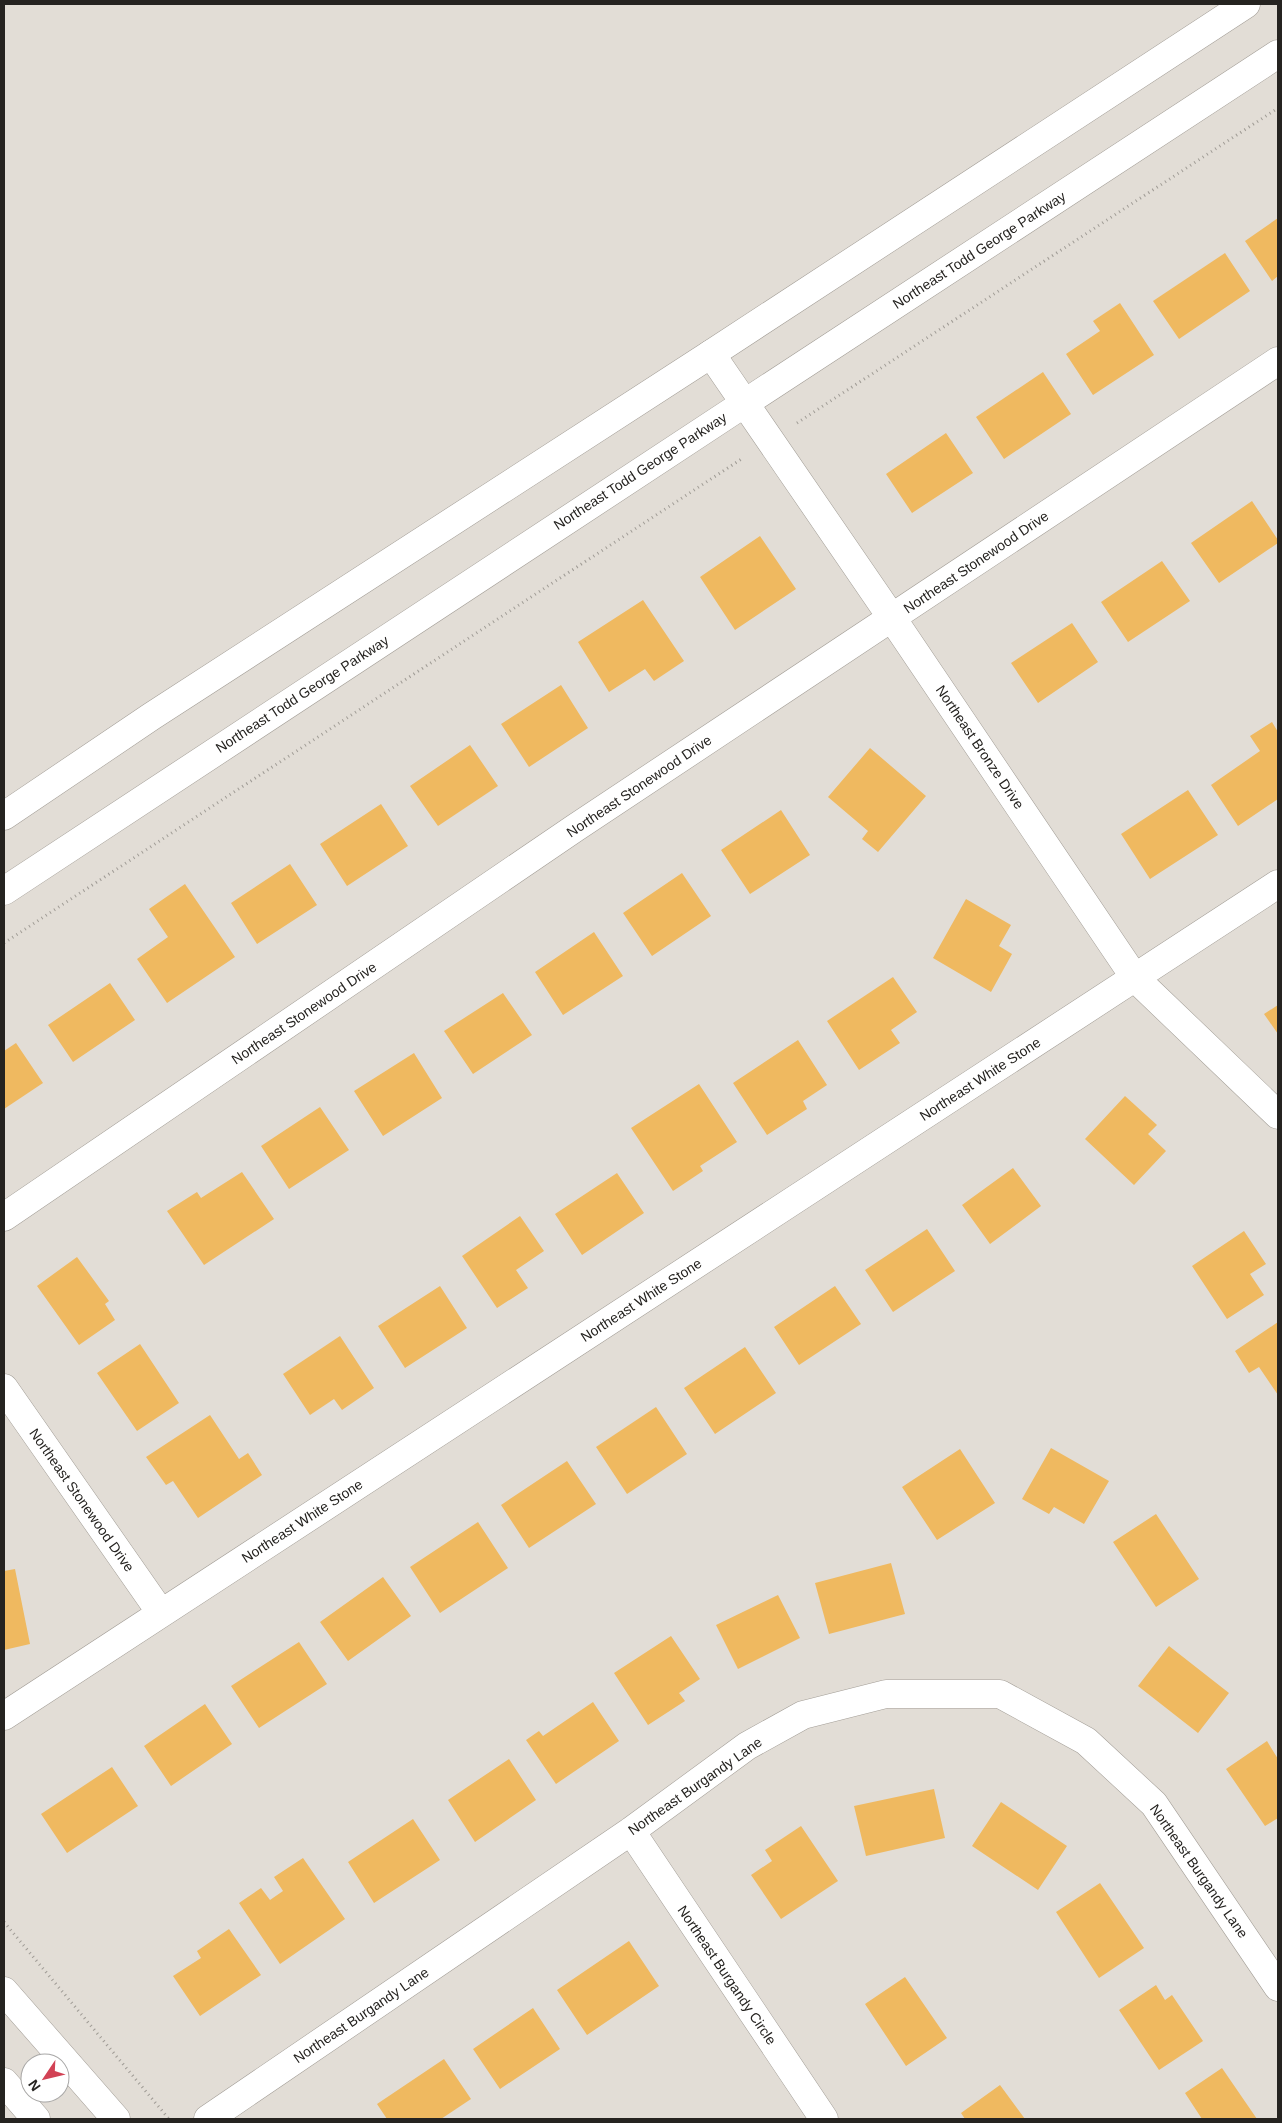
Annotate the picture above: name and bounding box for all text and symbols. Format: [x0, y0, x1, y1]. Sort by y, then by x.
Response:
street label: Northeast Todd George Parkway [890, 188, 1068, 312]
street label: Northeast Todd George Parkway [551, 409, 729, 533]
street label: Northeast Stonewood Drive [901, 507, 1052, 617]
street label: Northeast Todd George Parkway [213, 632, 391, 756]
street label: Northeast Bronze Drive [933, 682, 1027, 812]
street label: Northeast Stonewood Drive [564, 731, 715, 841]
street label: Northeast Stonewood Drive [229, 958, 380, 1068]
street label: Northeast White Stone [917, 1034, 1044, 1124]
street label: Northeast White Stone [578, 1255, 705, 1345]
street label: Northeast Stonewood Drive [26, 1425, 138, 1575]
street label: Northeast White Stone [239, 1476, 366, 1566]
street label: Northeast Burgandy Lane [625, 1734, 765, 1838]
street label: Northeast Burgandy Lane [1147, 1801, 1251, 1941]
street label: Northeast Burgandy Circle [674, 1902, 780, 2048]
street label: Northeast Burgandy Lane [290, 1964, 432, 2066]
north arrow [20, 2053, 70, 2103]
text: N [25, 2077, 44, 2094]

